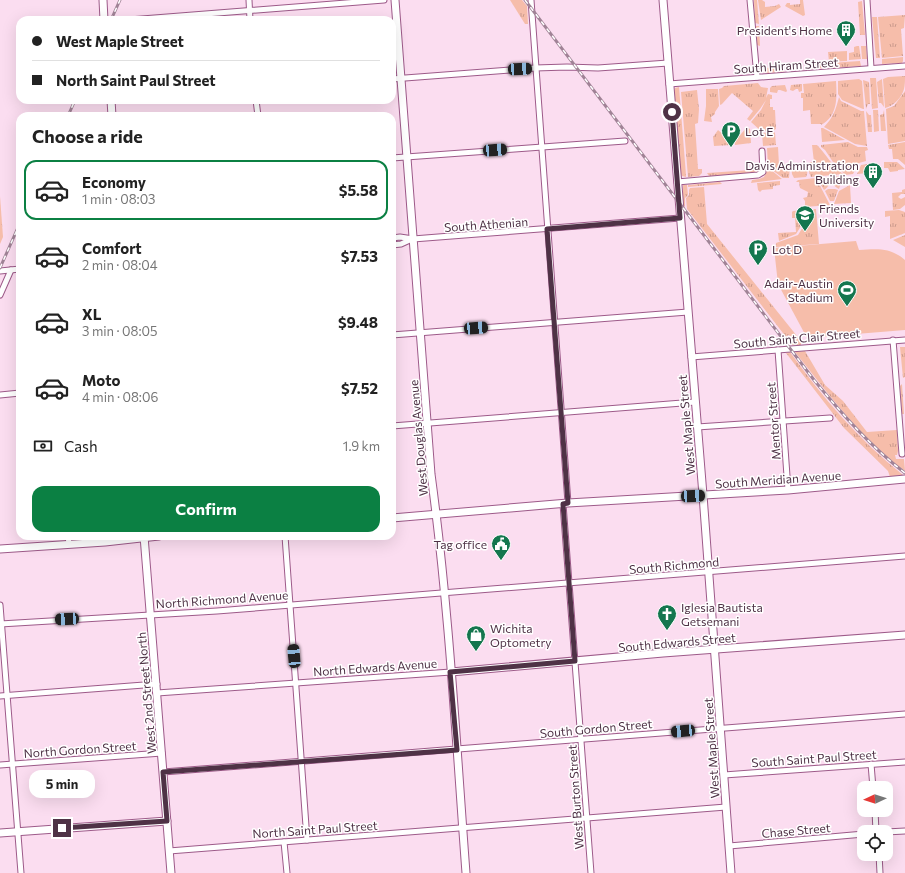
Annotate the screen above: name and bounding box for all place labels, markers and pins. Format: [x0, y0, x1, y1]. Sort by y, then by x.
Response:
building icon: President's Home [835, 19, 857, 47]
place label: President's Home [737, 23, 832, 37]
parking icon: Lot E [720, 120, 742, 148]
place label: Lot E [745, 124, 773, 138]
place label: Davis Administration Building [745, 158, 859, 186]
building icon: Davis Administration Building [862, 161, 884, 189]
place label: Friends University [819, 201, 874, 229]
school or university icon: Friends University [794, 204, 816, 232]
parking icon: Lot D [747, 238, 769, 266]
place label: Lot D [772, 242, 802, 256]
place label: Adair-Austin Stadium [764, 276, 833, 304]
sports icon: Adair-Austin Stadium [836, 279, 858, 307]
public building icon: Tag office [490, 533, 512, 561]
place label: Tag office [434, 537, 487, 551]
place label: Iglesia Bautista Getsemani [681, 600, 763, 628]
church icon: Iglesia Bautista Getsemani [656, 603, 678, 631]
place label: Wichita Optometry [490, 621, 551, 649]
shop icon: Wichita Optometry [465, 624, 487, 652]

